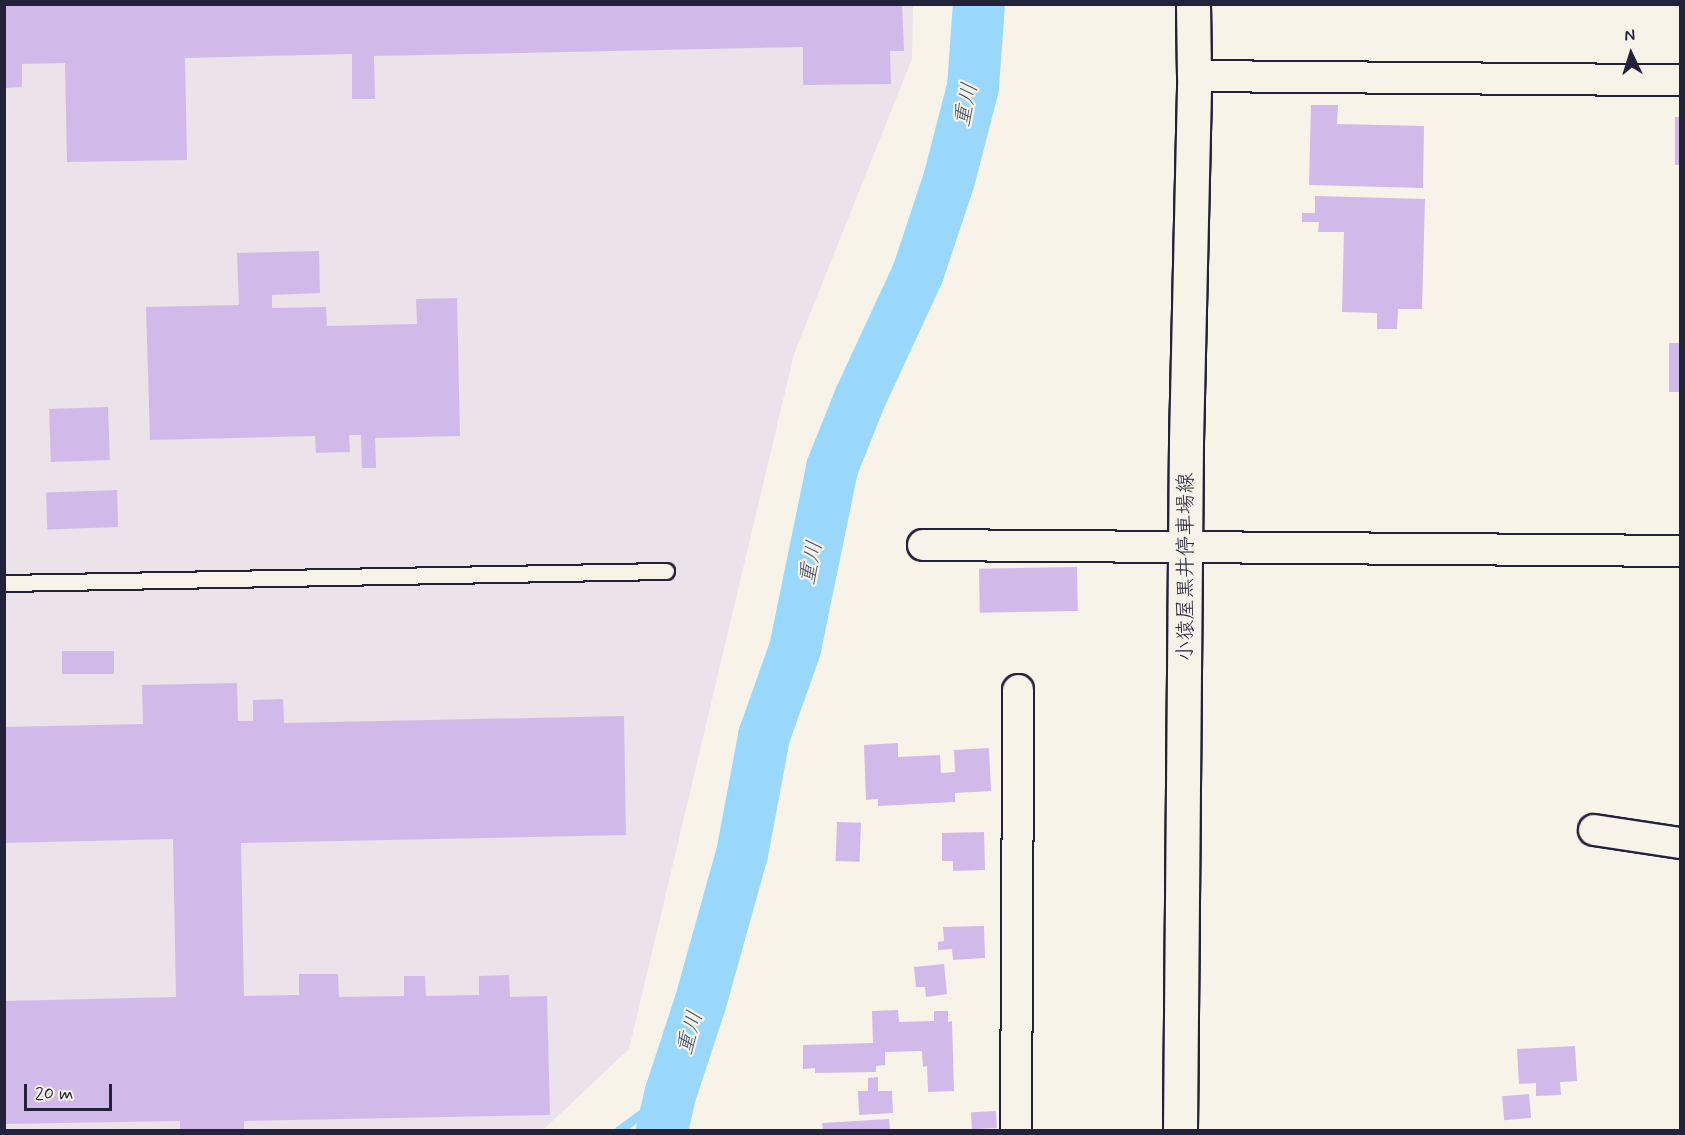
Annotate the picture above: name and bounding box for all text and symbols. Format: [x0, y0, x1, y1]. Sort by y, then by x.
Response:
north arrow [1601, 24, 1661, 84]
text: N [1624, 25, 1636, 46]
water label: 重川 [950, 81, 984, 129]
street label: 小猿屋黒井停車場線 [1173, 473, 1199, 661]
water label: 重川 [795, 539, 829, 587]
water label: 重川 [672, 1008, 710, 1058]
scale bar [27, 1072, 116, 1110]
text: 20 m [35, 1082, 73, 1106]

